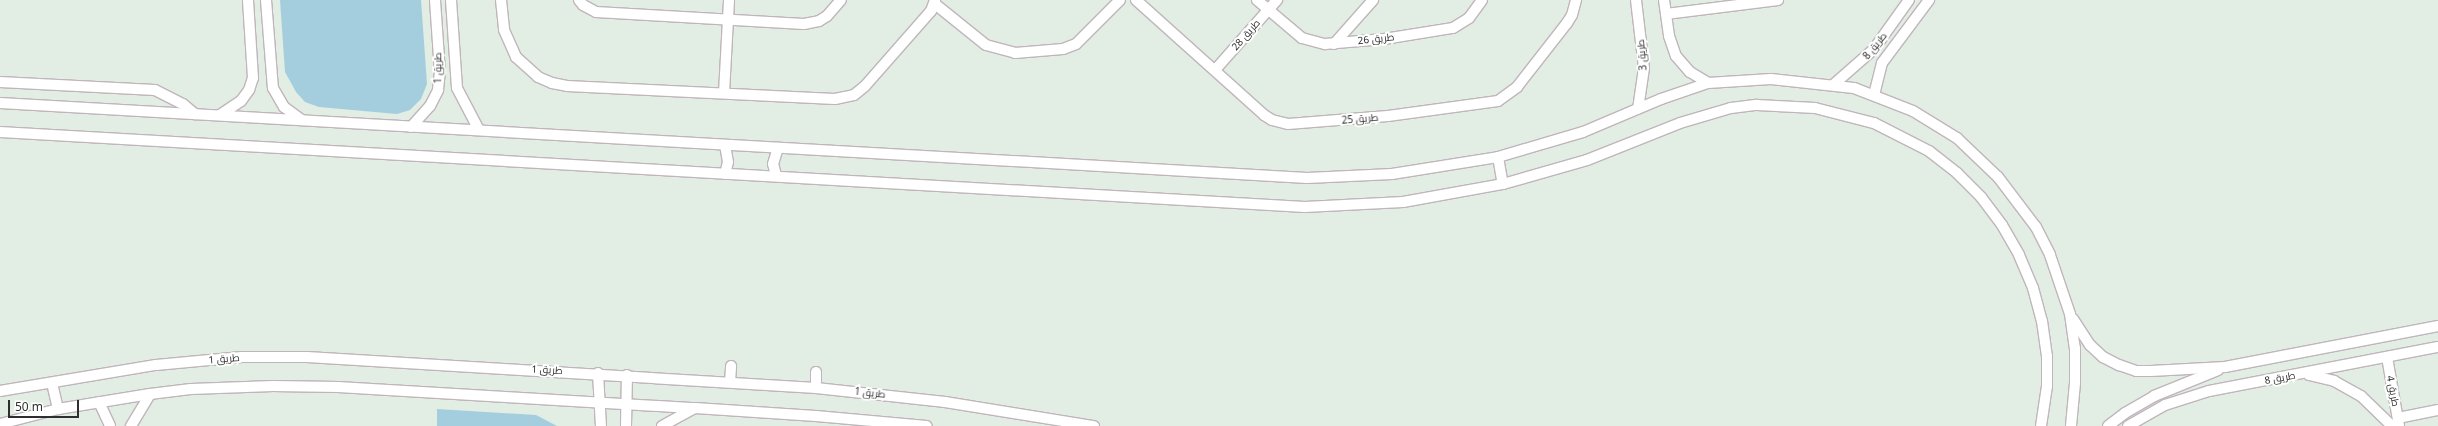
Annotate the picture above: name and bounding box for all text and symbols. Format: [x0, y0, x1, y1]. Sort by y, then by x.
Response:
street label: طريق 28 [1229, 17, 1263, 53]
street label: طريق 8 [1861, 30, 1889, 62]
street label: طريق 26 [1357, 31, 1395, 47]
street label: طريق 3 [1635, 39, 1649, 71]
street label: طريق 1 [432, 52, 444, 84]
street label: طريق 25 [1341, 111, 1379, 127]
street label: طريق 1 [208, 352, 240, 366]
street label: طريق 1 [531, 363, 563, 377]
street label: طريق 8 [2264, 369, 2296, 387]
street label: طريق 4 [2384, 375, 2402, 407]
street label: طريق 1 [854, 385, 886, 401]
scale bar [10, 392, 81, 418]
text: 50 m [15, 398, 43, 415]

